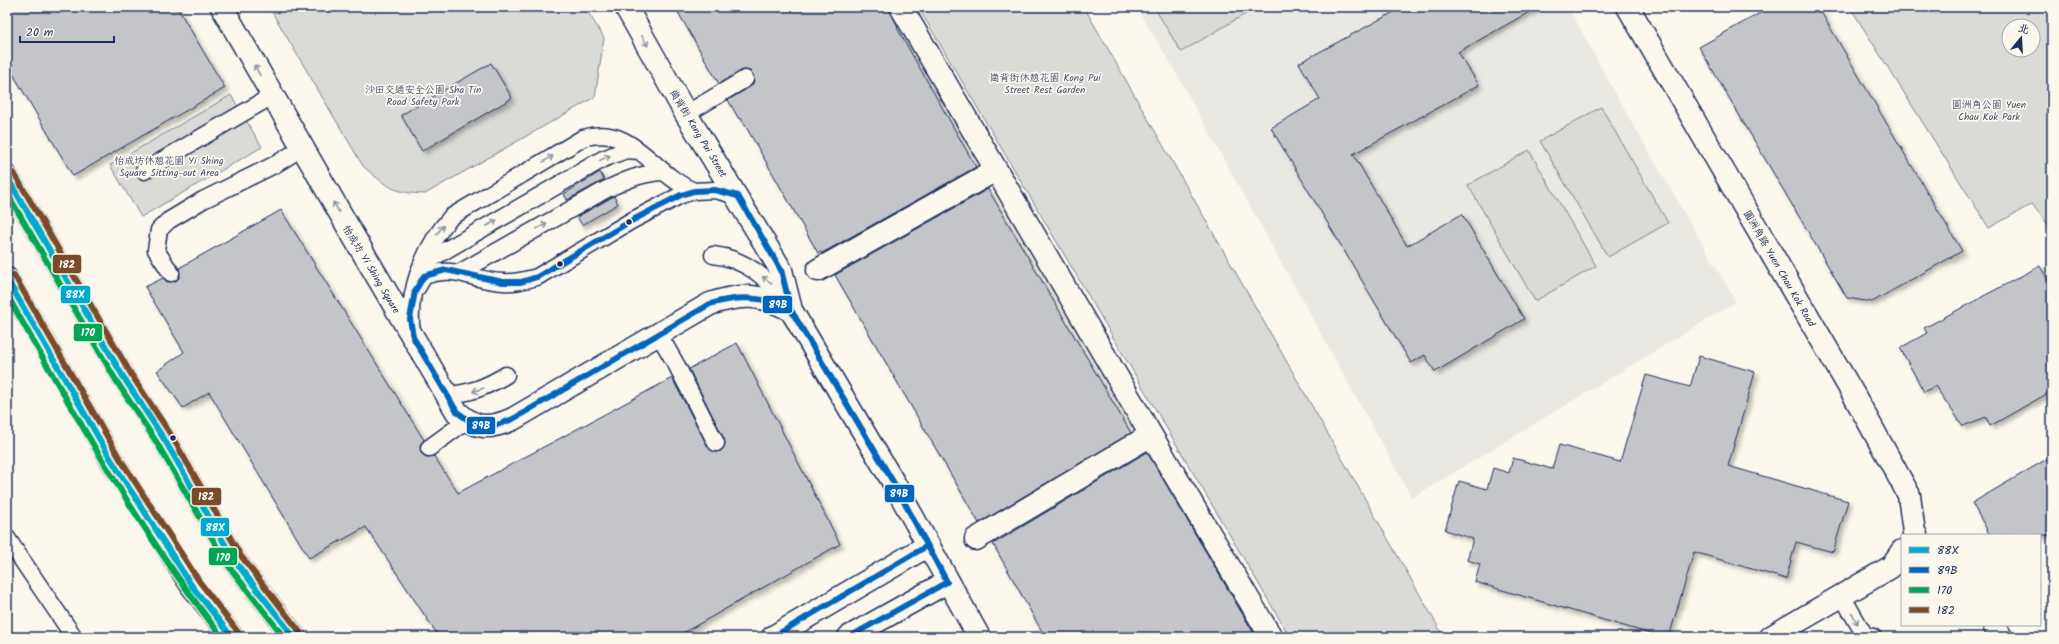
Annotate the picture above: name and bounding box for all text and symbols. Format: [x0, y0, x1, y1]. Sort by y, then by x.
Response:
scale bar [20, 18, 114, 44]
north arrow [2001, 18, 2041, 58]
text: 北 [2016, 19, 2032, 40]
text: 20 m [26, 23, 54, 42]
one-way arrow [641, 35, 649, 47]
one-way arrow [253, 64, 261, 76]
park label: 崗背街休憩花園 Kong Pui Street Rest Garden [989, 70, 1101, 98]
park label: 沙田交通安全公園 Sha Tin Road Safety Park [365, 82, 481, 110]
street label: 崗背街 Kong Pui Street [665, 86, 731, 181]
park label: 圓洲角公園 Yuen Chau Kok Park [1952, 97, 2026, 125]
park label: 怡成坊休憩花園 Yi Shing Square Sitting-out Area [114, 153, 224, 181]
one-way arrow [542, 154, 554, 162]
one-way arrow [598, 154, 610, 162]
one-way arrow [332, 201, 340, 213]
street label: 圓洲角路 Yuen Chau Kok Road [1739, 207, 1820, 331]
unlabelled marker [624, 217, 634, 227]
one-way arrow [486, 219, 498, 227]
street label: 怡成坊 Yi Shing Square [338, 222, 404, 317]
one-way arrow [536, 222, 548, 230]
one-way arrow [436, 225, 445, 235]
line badge: 182 [52, 254, 82, 274]
text: 182 [59, 256, 75, 274]
unlabelled marker [555, 259, 565, 269]
one-way arrow [761, 276, 772, 284]
line badge: 88X [60, 285, 91, 304]
text: 88X [65, 286, 85, 304]
line badge: 89B [762, 295, 793, 314]
text: 89B [769, 296, 788, 314]
line badge: 170 [73, 323, 103, 342]
text: 170 [81, 324, 95, 342]
one-way arrow [473, 386, 485, 394]
line badge: 89B [466, 416, 496, 435]
text: 89B [472, 417, 491, 435]
unlabelled marker [168, 433, 178, 443]
line badge: 89B [884, 484, 915, 503]
text: 89B [890, 485, 909, 503]
line badge: 182 [191, 487, 222, 506]
text: 182 [198, 488, 214, 506]
line badge: 88X [200, 517, 230, 537]
text: 88X [205, 519, 225, 537]
legend [1901, 534, 2041, 626]
text: 88X [1937, 541, 1959, 560]
line badge: 170 [208, 547, 238, 566]
text: 170 [216, 549, 230, 567]
text: 89B [1937, 561, 1958, 580]
text: 170 [1937, 581, 1952, 600]
text: 182 [1937, 601, 1955, 620]
one-way arrow [1852, 613, 1860, 625]

